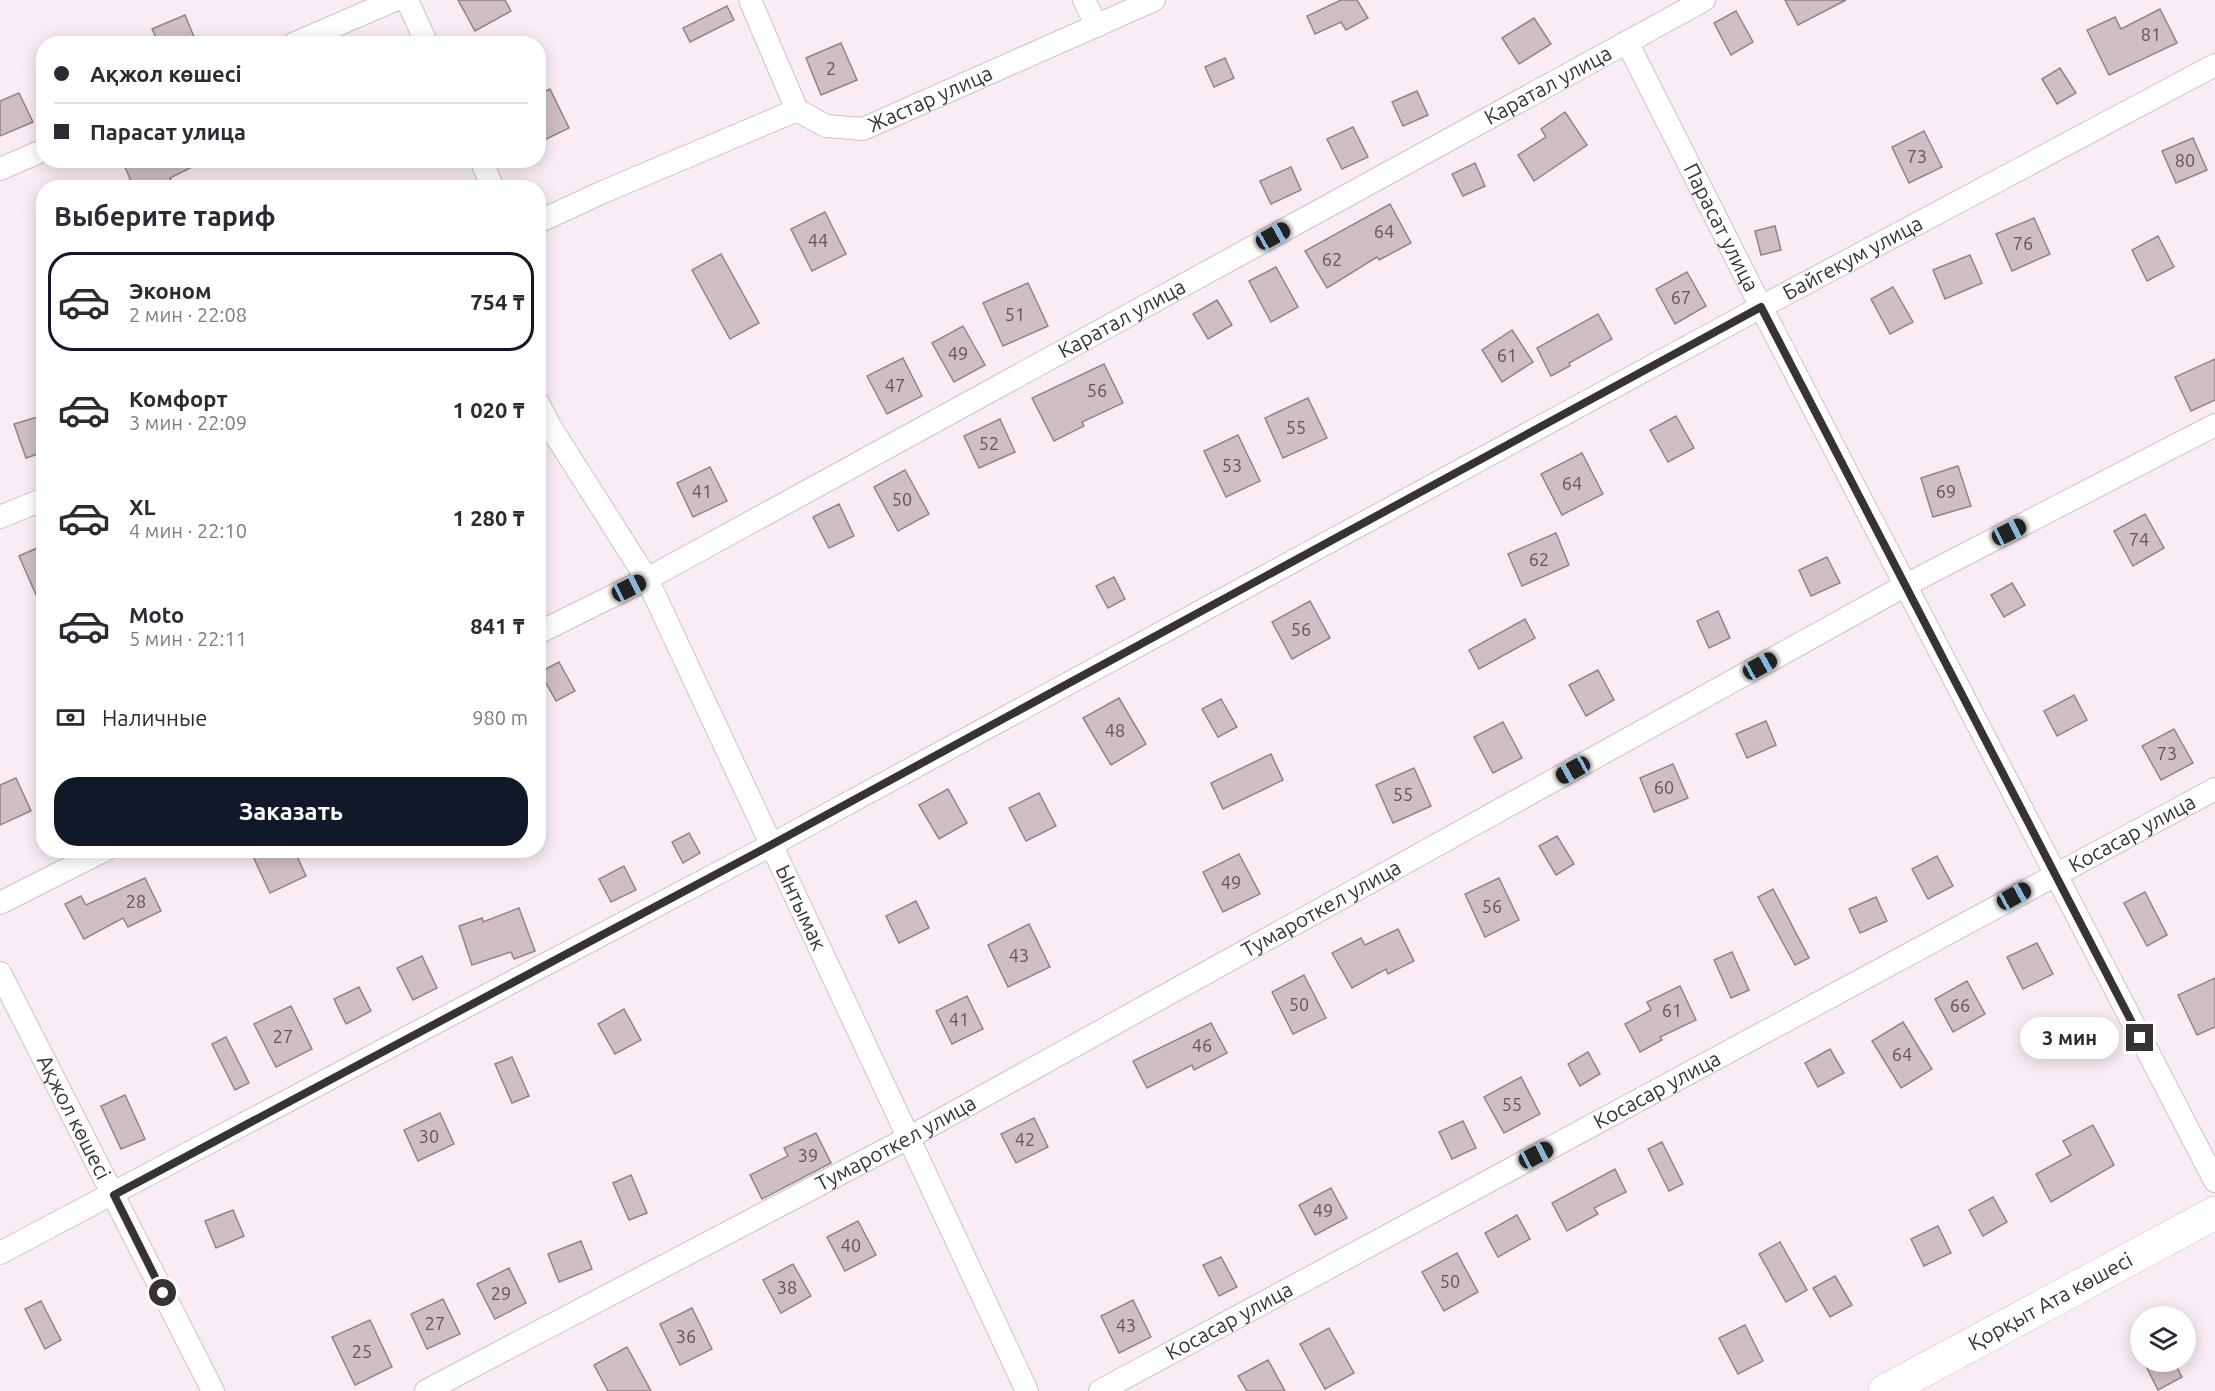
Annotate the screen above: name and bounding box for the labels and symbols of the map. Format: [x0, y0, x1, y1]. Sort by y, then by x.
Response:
house number: 81 [2141, 24, 2161, 44]
street label: Каратал улица [1480, 40, 1615, 129]
house number: 2 [826, 58, 836, 78]
street label: Жастар улица [864, 60, 996, 136]
house number: 73 [1907, 146, 1927, 166]
house number: 80 [2175, 150, 2195, 170]
street label: Парасат улица [1679, 159, 1764, 295]
street label: Байгекум улица [1778, 210, 1926, 304]
car [1253, 219, 1293, 253]
house number: 64 [1374, 221, 1394, 241]
house number: 44 [808, 230, 828, 250]
house number: 76 [2013, 233, 2033, 253]
house number: 62 [1322, 249, 1342, 269]
street label: Каратал улица [1054, 274, 1189, 363]
house number: 67 [1671, 287, 1691, 307]
house number: 51 [1005, 304, 1025, 324]
house number: 49 [948, 343, 968, 363]
house number: 61 [1497, 345, 1517, 365]
house number: 47 [885, 375, 905, 395]
house number: 56 [1087, 380, 1107, 400]
house number: 55 [1286, 417, 1306, 437]
house number: 52 [979, 433, 999, 453]
house number: 53 [1222, 455, 1242, 475]
house number: 64 [1562, 473, 1582, 493]
house number: 41 [692, 481, 712, 501]
house number: 69 [1936, 481, 1956, 501]
house number: 50 [892, 489, 912, 509]
car [1989, 516, 2029, 548]
house number: 74 [2129, 529, 2149, 549]
house number: 62 [1529, 549, 1549, 569]
car [609, 572, 649, 604]
house number: 56 [1291, 619, 1311, 639]
car [1740, 649, 1780, 683]
house number: 48 [1105, 720, 1125, 740]
house number: 73 [2157, 743, 2177, 763]
car [1553, 753, 1593, 787]
house number: 60 [1654, 777, 1674, 797]
house number: 55 [1393, 784, 1413, 804]
street label: Косасар улица [2064, 789, 2199, 877]
street label: Тумароткел улица [1237, 854, 1405, 962]
street label: Ынтымак [771, 861, 832, 954]
house number: 49 [1221, 872, 1241, 892]
car [1994, 879, 2034, 913]
house number: 28 [126, 891, 146, 911]
house number: 56 [1482, 896, 1502, 916]
house number: 43 [1009, 945, 1029, 965]
house number: 50 [1289, 994, 1309, 1014]
house number: 66 [1950, 995, 1970, 1015]
house number: 61 [1662, 1000, 1682, 1020]
house number: 41 [949, 1009, 969, 1029]
callout: 3 мин [2020, 1017, 2119, 1059]
route end [2126, 1024, 2153, 1051]
house number: 27 [273, 1026, 293, 1046]
house number: 46 [1192, 1035, 1212, 1055]
house number: 64 [1892, 1044, 1912, 1064]
street label: Косасар улица [1589, 1045, 1724, 1133]
street label: Ақжол көшесі [33, 1051, 116, 1183]
street label: Тумароткел улица [811, 1090, 980, 1195]
house number: 55 [1502, 1094, 1522, 1114]
house number: 30 [419, 1126, 439, 1146]
house number: 42 [1015, 1129, 1035, 1149]
car [1516, 1139, 1556, 1171]
house number: 39 [798, 1145, 818, 1165]
house number: 49 [1313, 1200, 1333, 1220]
house number: 40 [841, 1235, 861, 1255]
street label: Қорқыт Ата көшесі [1964, 1247, 2136, 1355]
house number: 50 [1440, 1271, 1460, 1291]
street label: Косасар улица [1161, 1276, 1296, 1364]
house number: 38 [777, 1277, 797, 1297]
route start [149, 1279, 176, 1306]
house number: 29 [491, 1283, 511, 1303]
house number: 27 [425, 1313, 445, 1333]
house number: 43 [1116, 1315, 1136, 1335]
house number: 36 [676, 1326, 696, 1346]
house number: 25 [352, 1341, 372, 1361]

